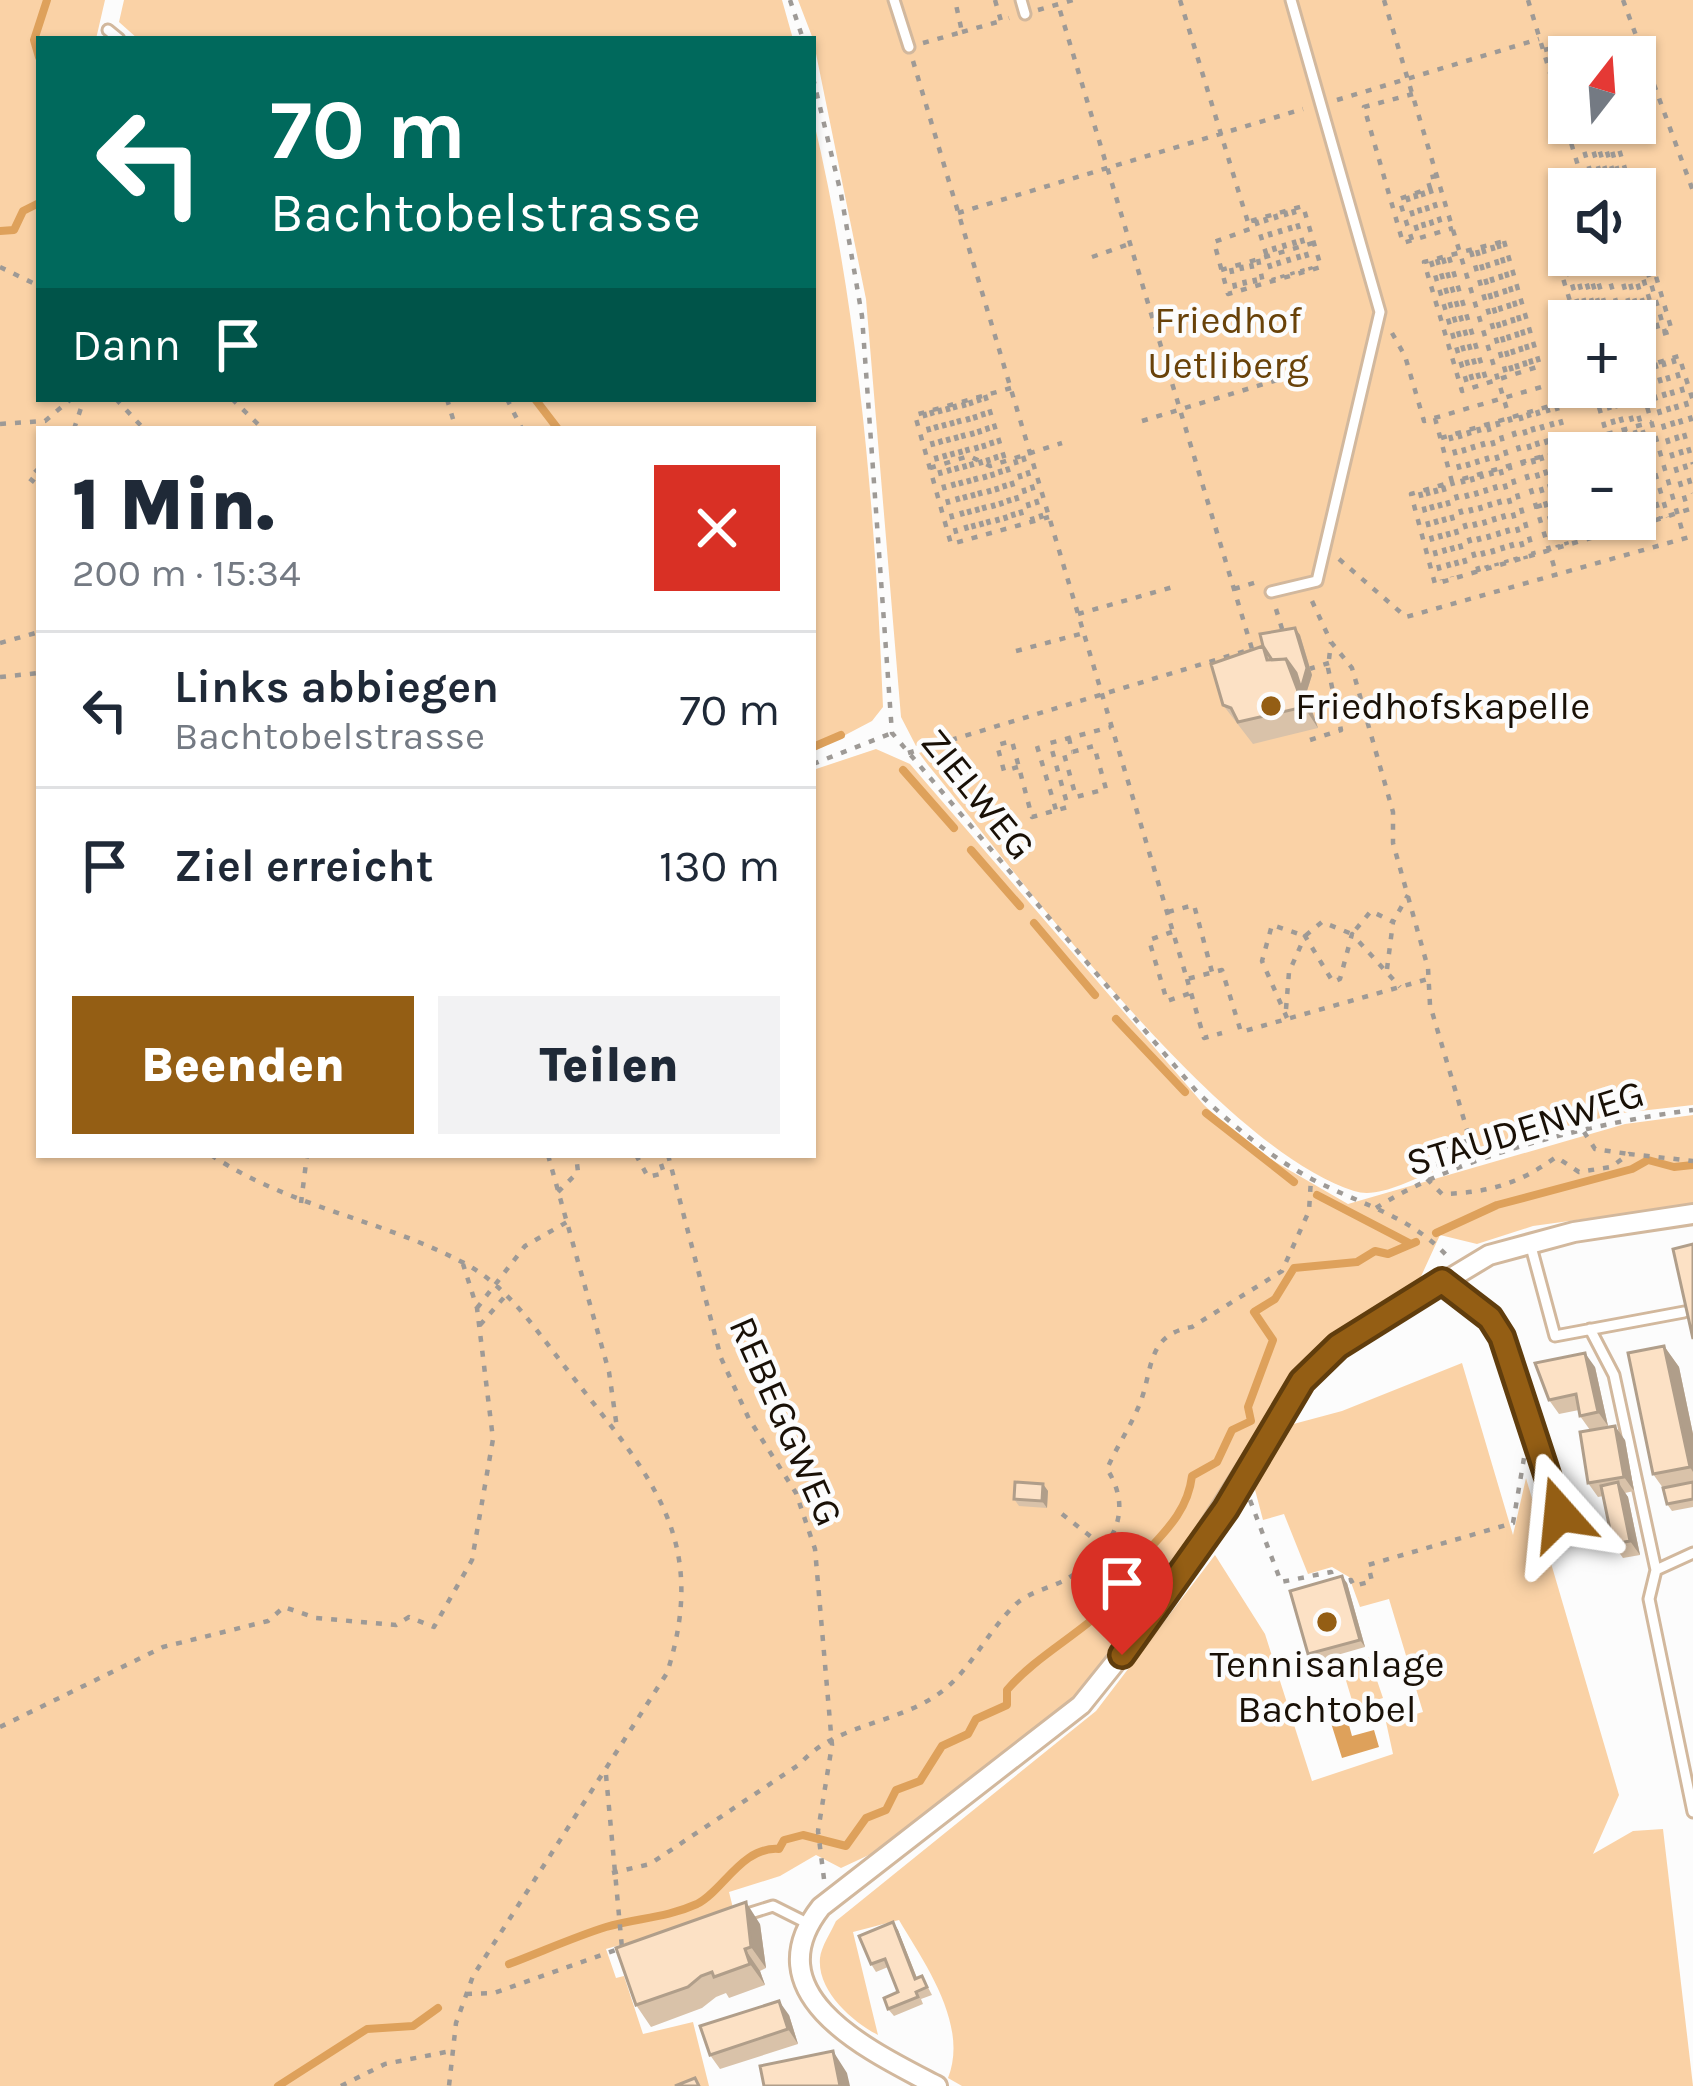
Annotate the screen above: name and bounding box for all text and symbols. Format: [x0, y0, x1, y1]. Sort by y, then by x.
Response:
north arrow [1548, 36, 1656, 144]
map controls [1548, 36, 1656, 540]
text: 70 m [270, 81, 466, 179]
icon: left [72, 84, 228, 240]
button: sound [1548, 168, 1656, 276]
text: Bachtobelstrasse [270, 181, 701, 245]
park label: Friedhof Uetliberg [1147, 297, 1309, 388]
button: + [1548, 300, 1656, 408]
icon: arrive [205, 312, 271, 378]
text: Dann [72, 319, 181, 371]
button: − [1548, 432, 1656, 540]
text: 1 Min. [72, 463, 275, 547]
button: close [654, 465, 780, 591]
text: 200 m · 15:34 [72, 550, 301, 596]
text: Links abbiegen [174, 661, 499, 713]
icon: left [72, 677, 138, 743]
place label: Friedhofskapelle [1295, 683, 1590, 729]
text: 70 m [679, 684, 780, 736]
marker: Friedhofskapelle [1258, 693, 1284, 719]
text: Bachtobelstrasse [174, 713, 485, 759]
street label: ZIELWEG [912, 719, 1044, 869]
icon: arrive [72, 833, 138, 899]
text: Ziel erreicht [174, 840, 433, 892]
text: 130 m [659, 840, 780, 892]
button: Beenden [72, 996, 414, 1134]
button: Teilen [438, 996, 780, 1134]
street label: STAUDENWEG [1401, 1070, 1649, 1186]
street label: REBEGGWEG [719, 1309, 853, 1533]
position arrow [1497, 1451, 1623, 1577]
pin [1071, 1532, 1173, 1655]
icon: arrive [1089, 1550, 1155, 1616]
marker: Tennisanlage Bachtobel [1314, 1609, 1340, 1635]
place label: Tennisanlage Bachtobel [1209, 1641, 1445, 1732]

